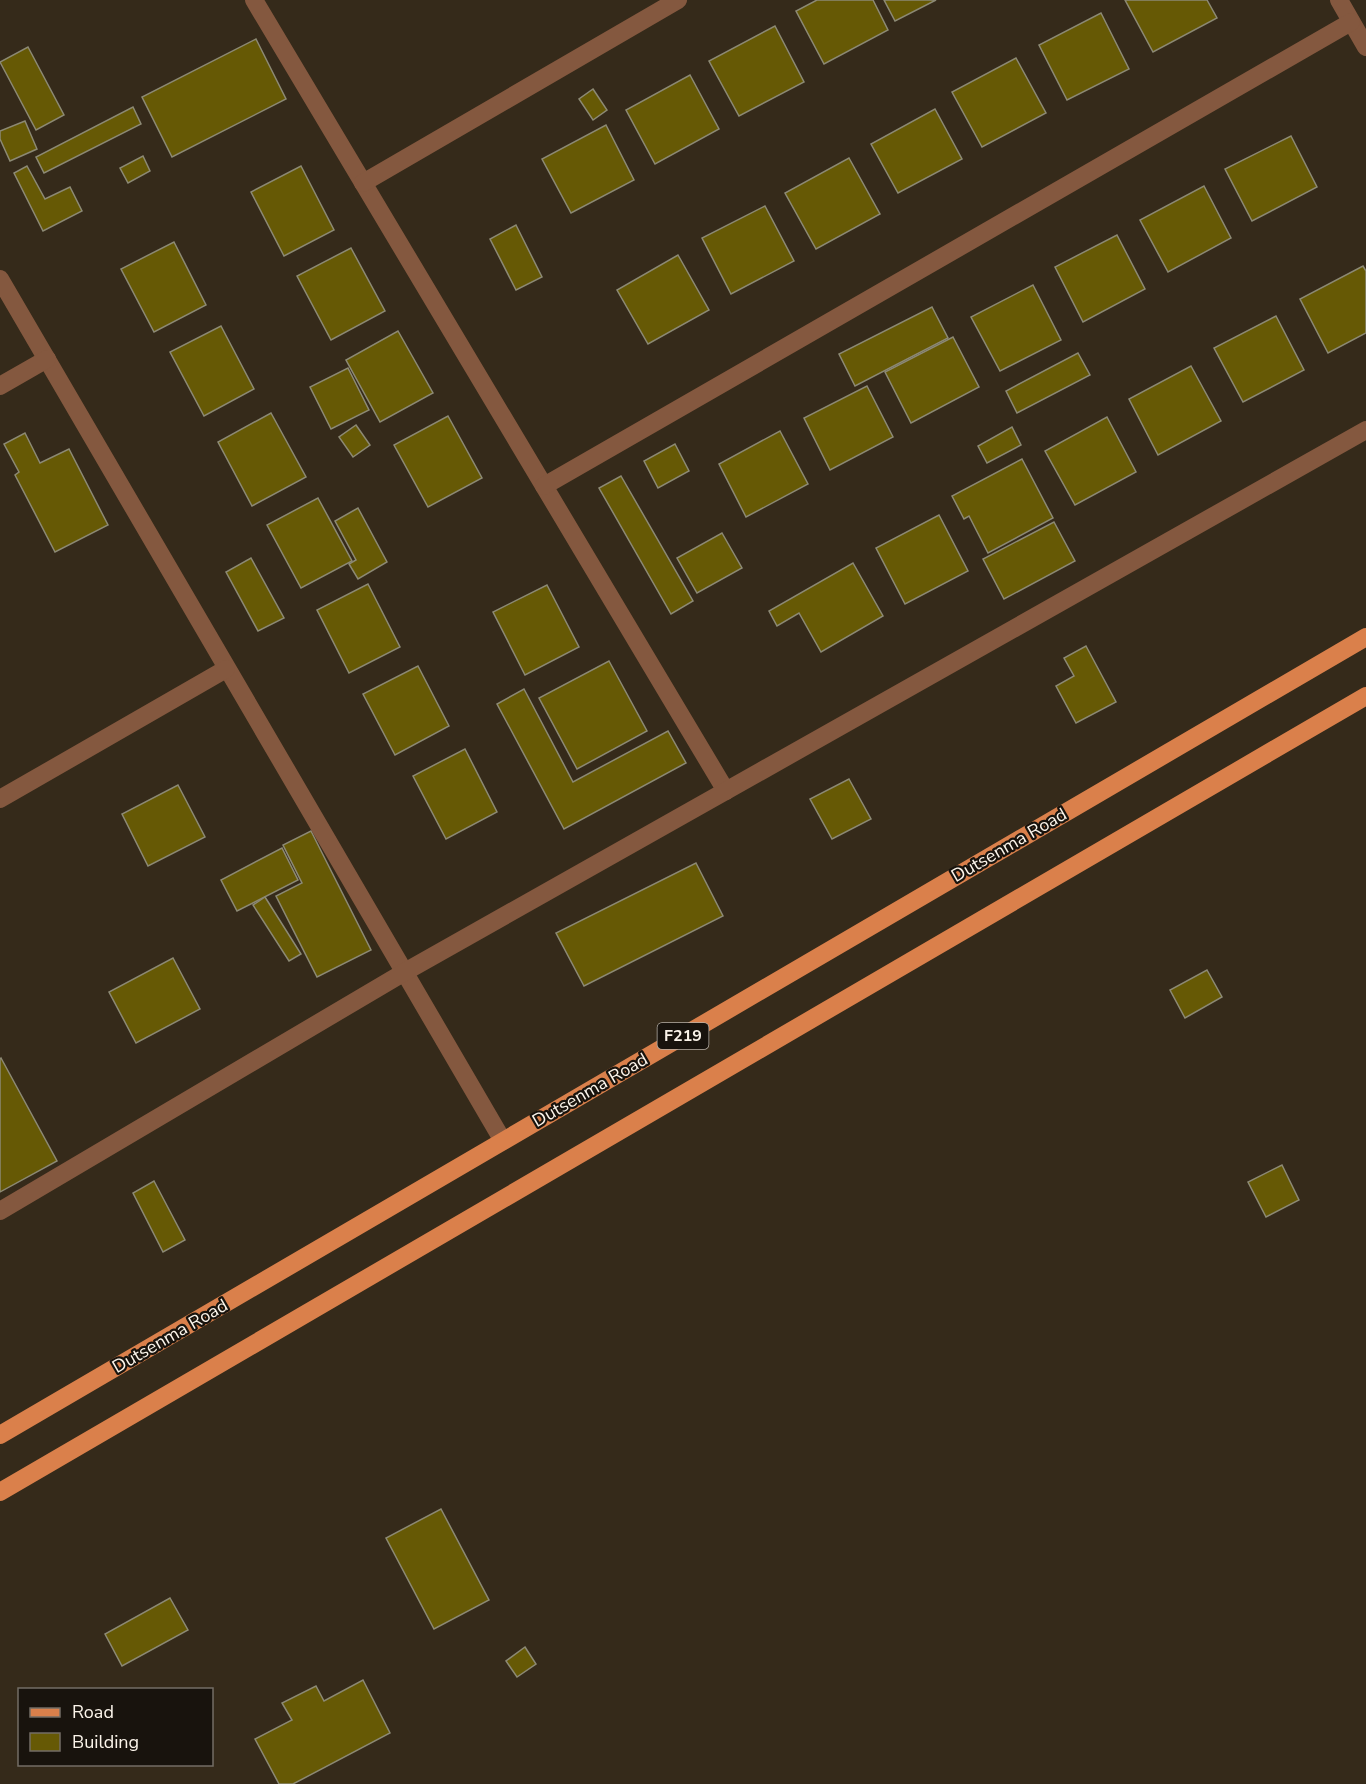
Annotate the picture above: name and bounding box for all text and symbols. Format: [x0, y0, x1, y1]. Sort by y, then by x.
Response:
street label: Dutsenma Road [947, 802, 1071, 888]
road number: F219 [658, 1023, 708, 1049]
street label: Dutsenma Road [528, 1047, 652, 1133]
street label: Dutsenma Road [108, 1293, 232, 1379]
legend [18, 1688, 213, 1766]
text: Road [72, 1700, 114, 1724]
text: Building [72, 1730, 139, 1754]

